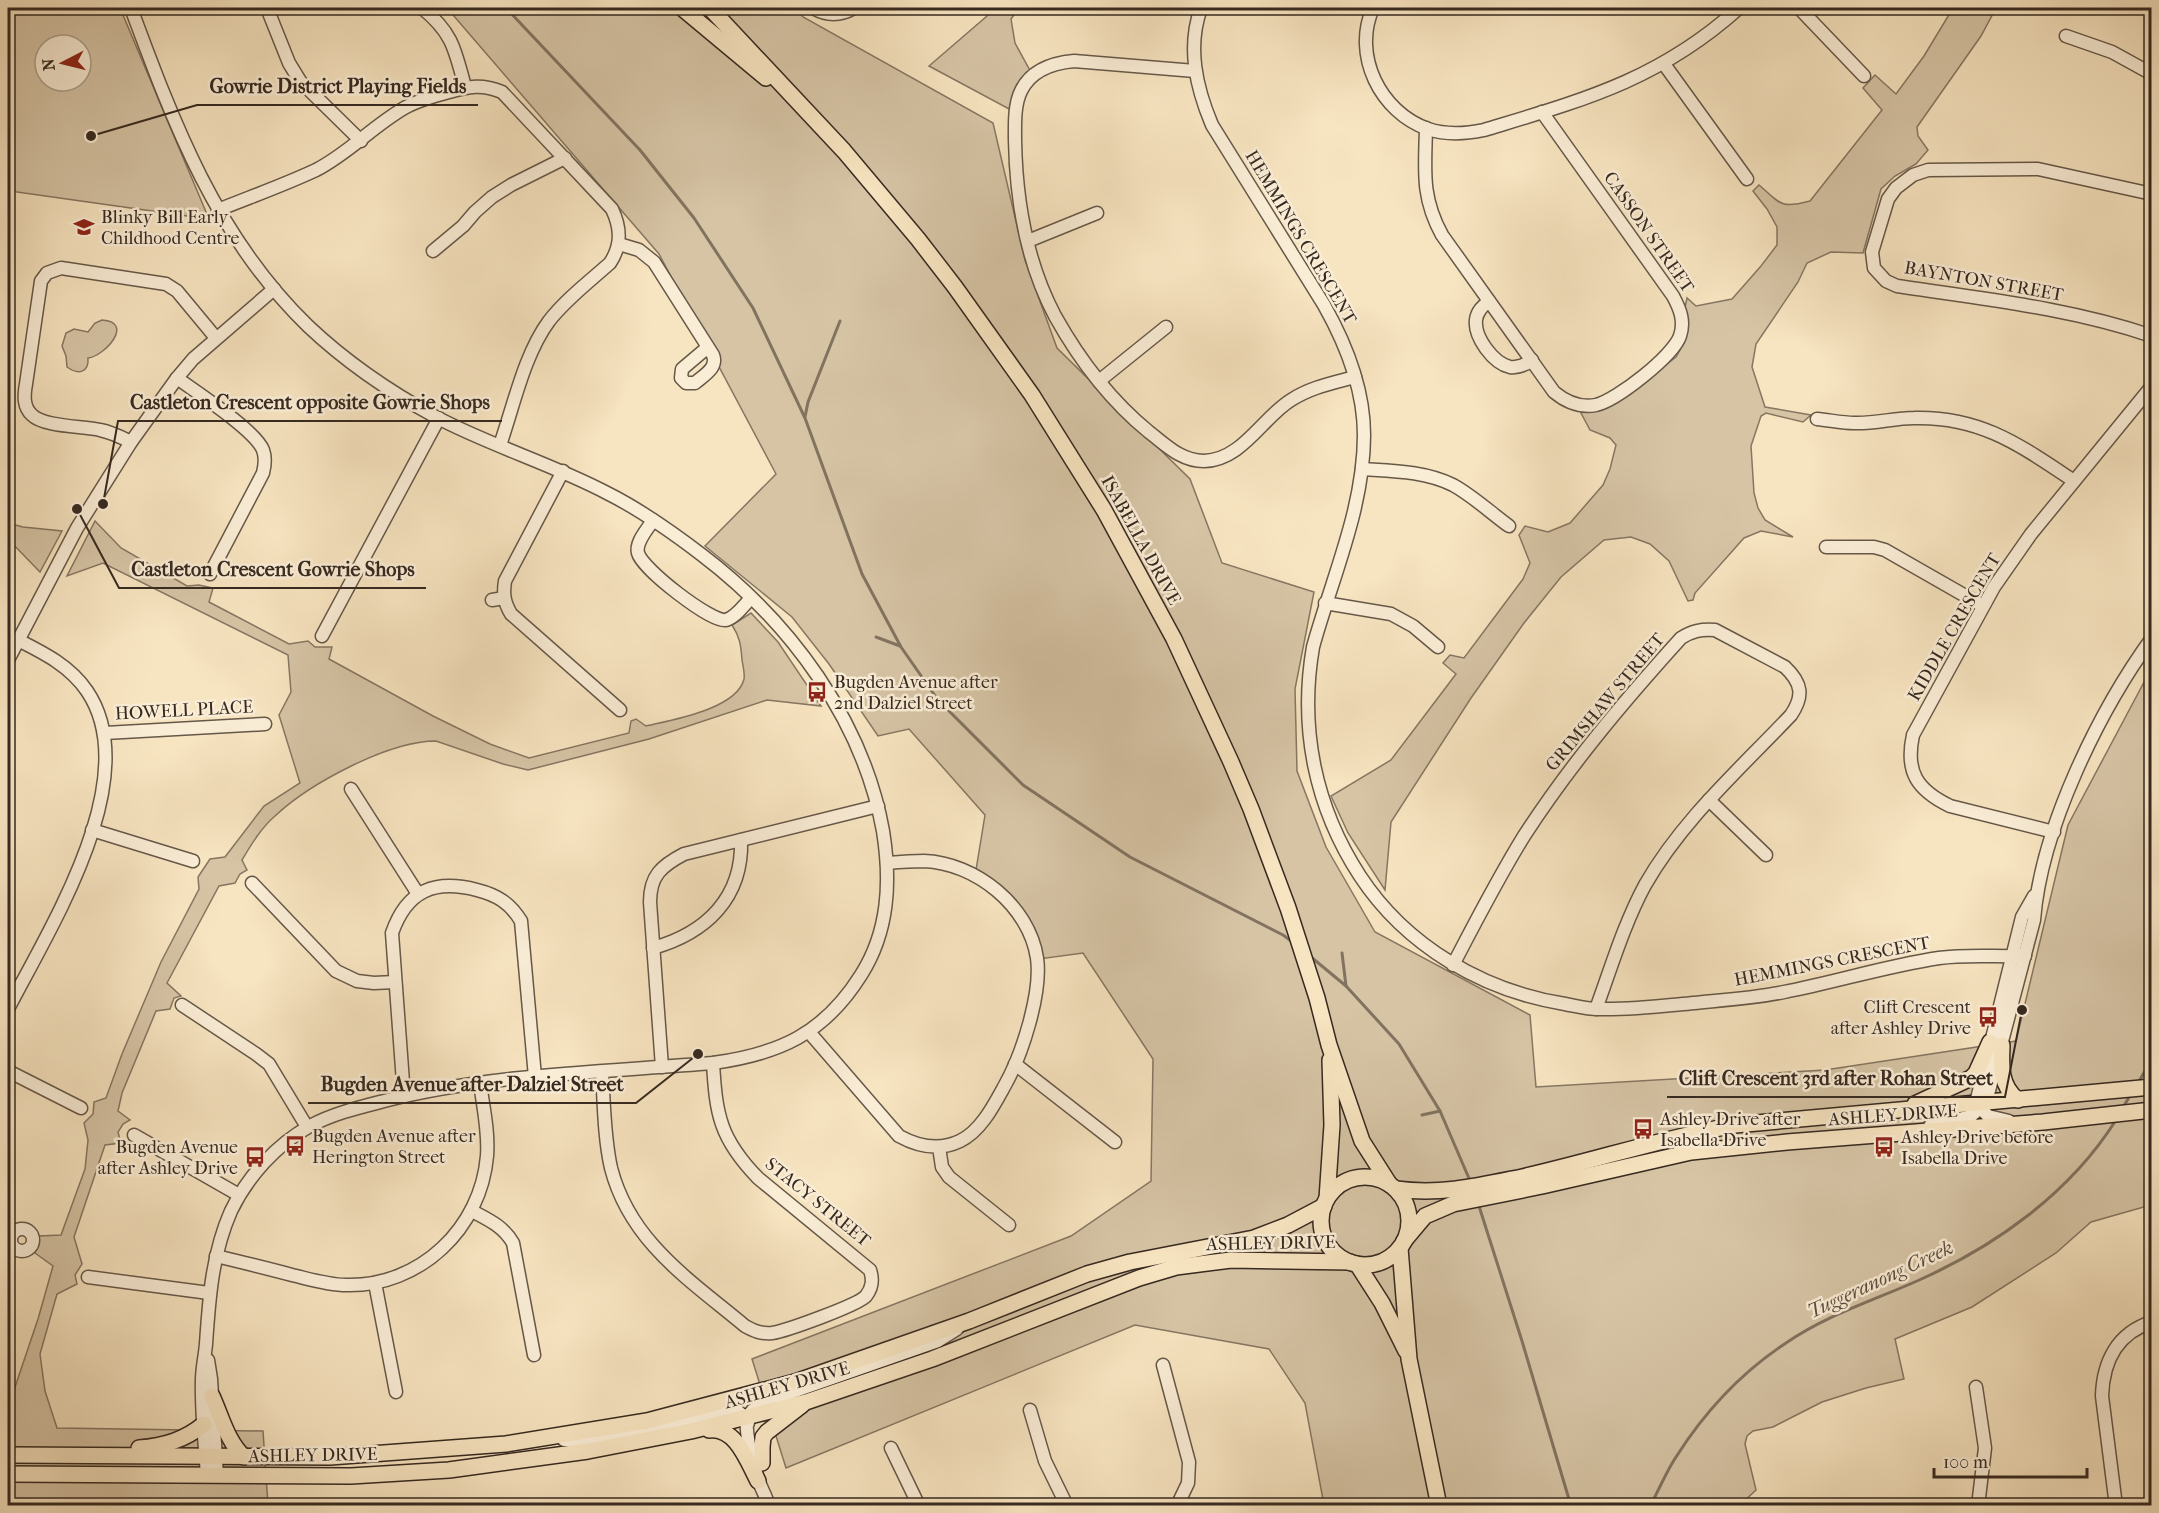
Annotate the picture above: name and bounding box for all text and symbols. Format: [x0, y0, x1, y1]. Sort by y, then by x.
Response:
north arrow [33, 33, 93, 93]
text: N [38, 57, 59, 72]
callout: Gowrie District Playing Fields [197, 67, 478, 105]
text: Gowrie District Playing Fields [209, 75, 467, 98]
street label: HEMMINGS CRESCENT [1240, 147, 1361, 329]
street label: CASSON STREET [1599, 168, 1699, 297]
place label: Blinky Bill Early Childhood Centre [101, 207, 239, 249]
school or university icon: Blinky Bill Early Childhood Centre [72, 215, 96, 239]
street label: BAYNTON STREET [1903, 257, 2066, 306]
callout: Castleton Crescent opposite Gowrie Shops [118, 383, 502, 421]
text: Castleton Crescent opposite Gowrie Shops [130, 391, 491, 414]
street label: ISABELLA DRIVE [1096, 472, 1185, 609]
street label: KIDDLE CRESCENT [1904, 549, 2006, 705]
callout: Castleton Crescent Gowrie Shops [119, 550, 426, 588]
text: Castleton Crescent Gowrie Shops [131, 558, 415, 581]
street label: GRIMSHAW STREET [1542, 628, 1670, 776]
place label: Bugden Avenue after 2nd Dalziel Street [834, 672, 998, 714]
bus stop icon: Bugden Avenue after 2nd Dalziel Street [805, 680, 829, 704]
street label: HOWELL PLACE [114, 696, 254, 725]
street label: HEMMINGS CRESCENT [1732, 932, 1933, 991]
place label: Clift Crescent after Ashley Drive [1831, 997, 1972, 1039]
bus stop icon: Clift Crescent after Ashley Drive [1976, 1005, 2000, 1029]
callout: Clift Crescent 3rd after Rohan Street [1667, 1059, 2005, 1097]
callout: Bugden Avenue after Dalziel Street [308, 1065, 636, 1103]
text: Clift Crescent 3rd after Rohan Street [1679, 1067, 1994, 1090]
text: Bugden Avenue after Dalziel Street [320, 1073, 624, 1096]
street label: ASHLEY DRIVE [1827, 1101, 1958, 1131]
place label: Ashley Drive after Isabella Drive [1659, 1109, 1801, 1151]
bus stop icon: Ashley Drive after Isabella Drive [1631, 1117, 1655, 1141]
place label: Bugden Avenue after Herington Street [312, 1126, 476, 1168]
place label: Ashley Drive before Isabella Drive [1900, 1127, 2054, 1169]
bus stop icon: Bugden Avenue after Herington Street [283, 1134, 307, 1158]
bus stop icon: Ashley Drive before Isabella Drive [1872, 1135, 1896, 1159]
place label: Bugden Avenue after Ashley Drive [98, 1137, 238, 1179]
bus stop icon: Bugden Avenue after Ashley Drive [243, 1145, 267, 1169]
street label: STACY STREET [761, 1154, 875, 1252]
street label: ASHLEY DRIVE [1205, 1232, 1336, 1255]
water label: Tuggeranong Creek [1804, 1236, 1957, 1323]
street label: ASHLEY DRIVE [721, 1358, 852, 1414]
scale bar [1934, 1441, 2087, 1479]
street label: ASHLEY DRIVE [247, 1444, 378, 1467]
text: 100 m [1943, 1452, 1988, 1473]

